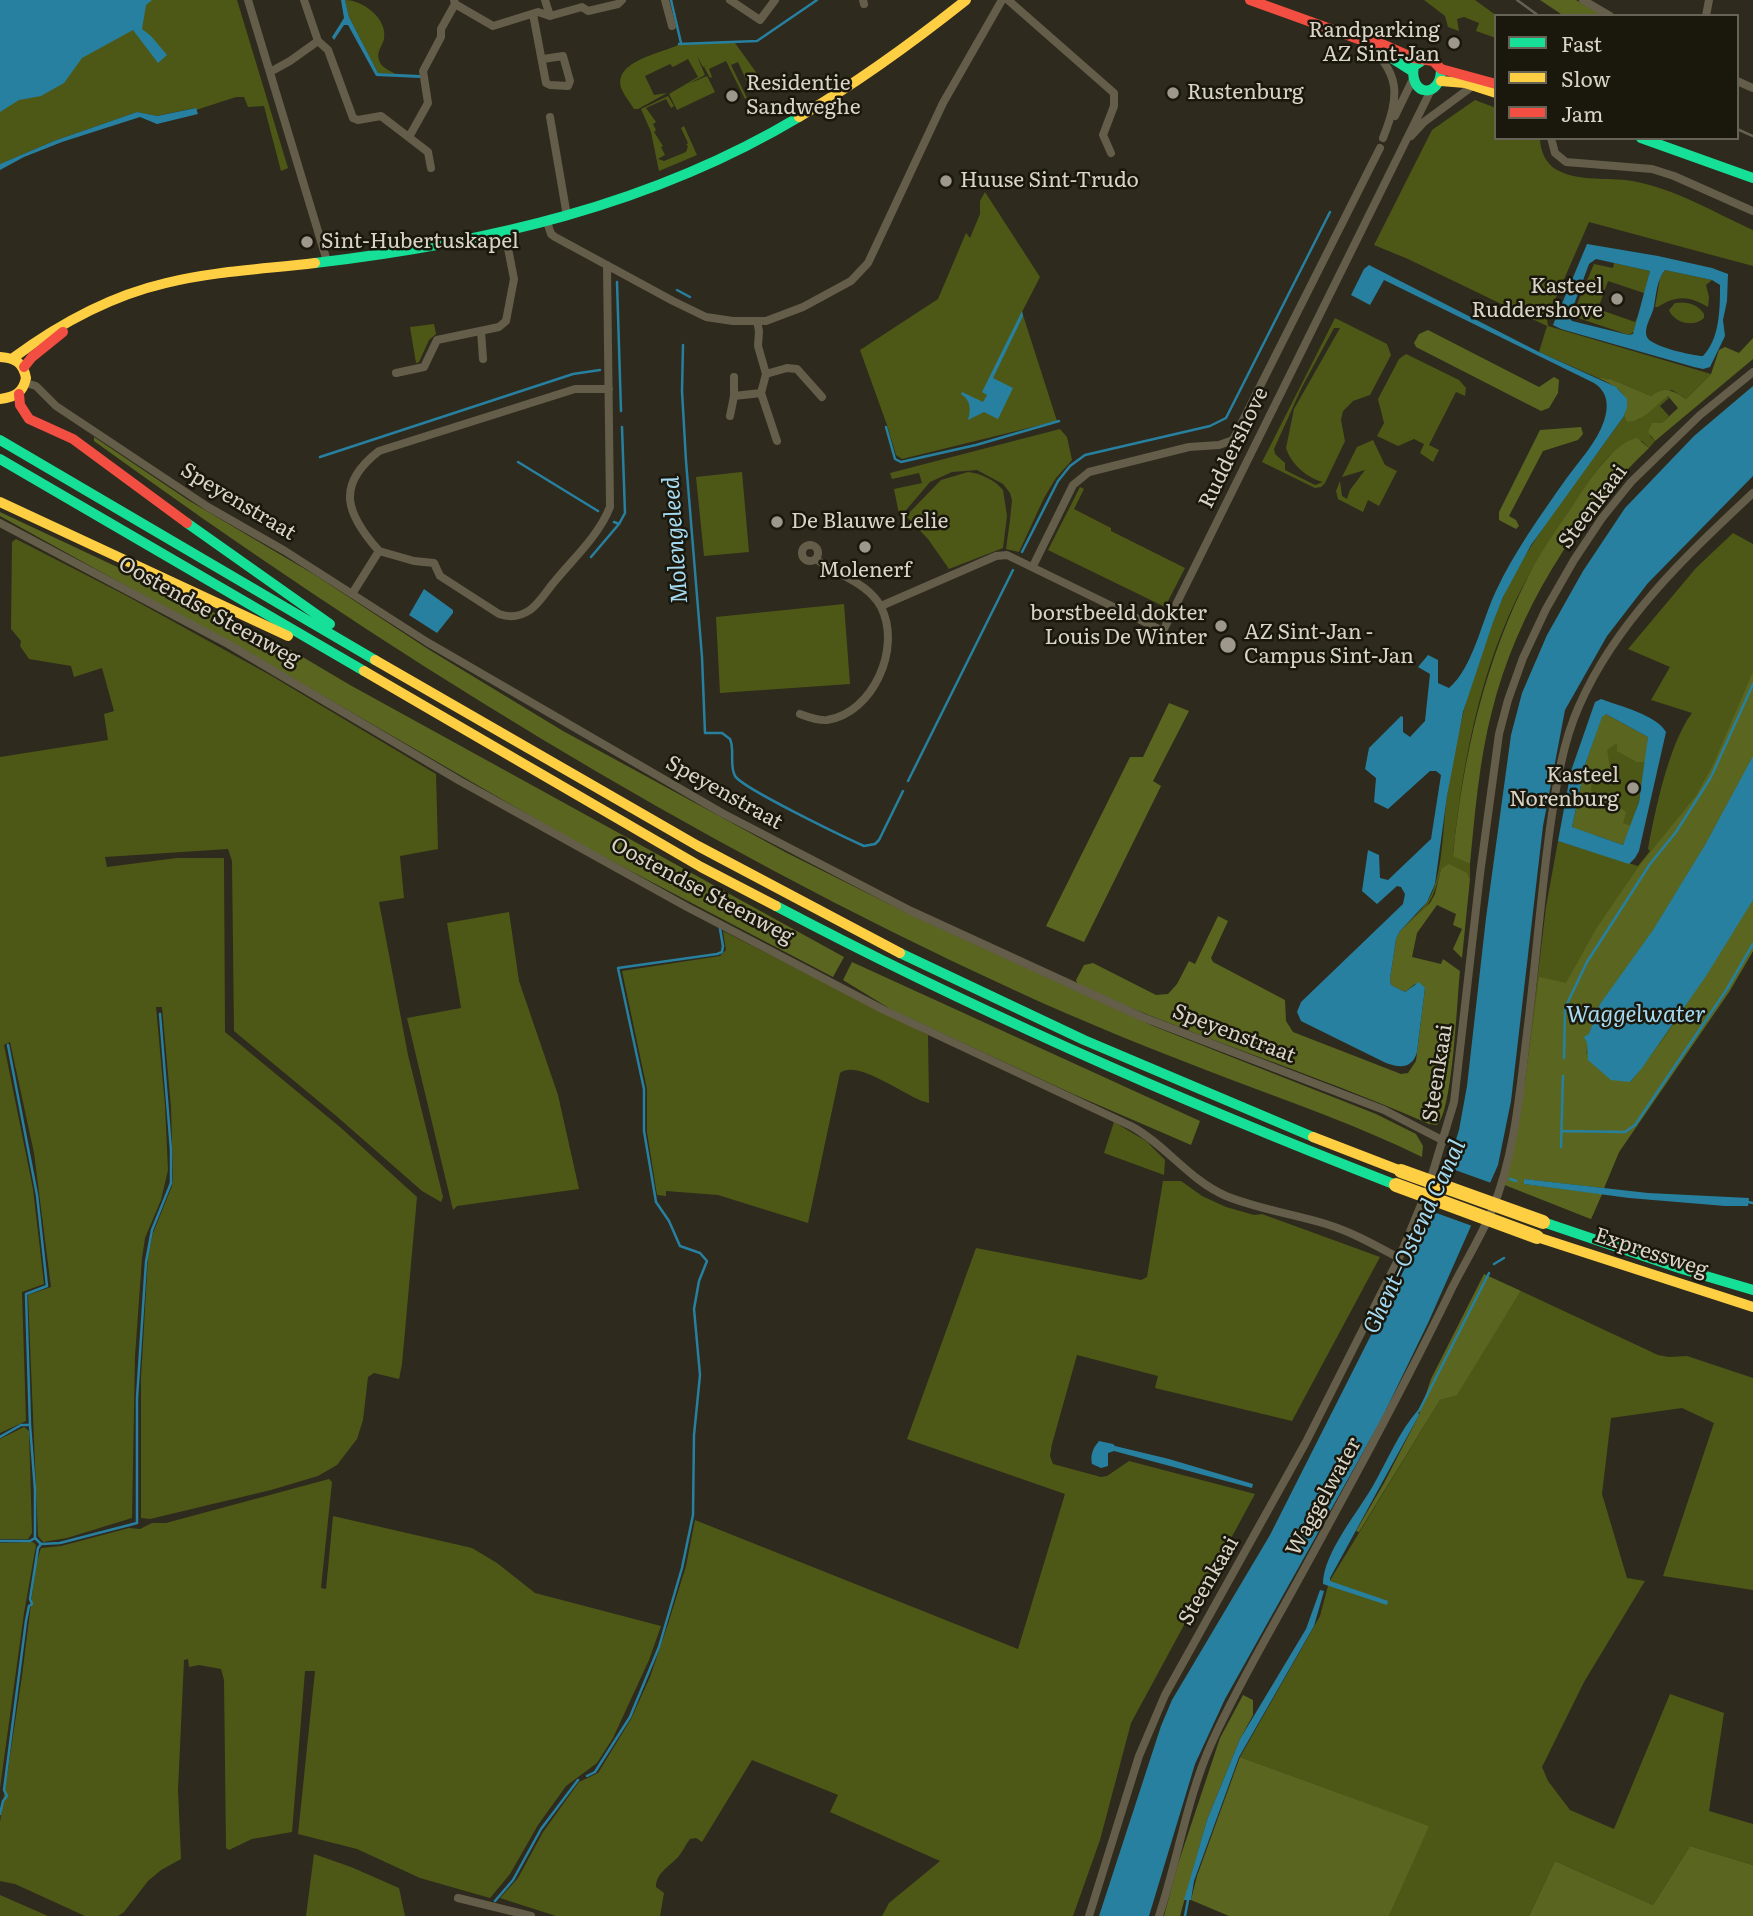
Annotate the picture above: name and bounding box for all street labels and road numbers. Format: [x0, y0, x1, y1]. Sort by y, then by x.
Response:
street label: Ruddershove [1194, 383, 1274, 513]
street label: Speyenstraat [176, 458, 300, 546]
street label: Steenkaai [1553, 460, 1633, 554]
street label: Oostendse Steenweg [114, 552, 304, 672]
street label: Speyenstraat [661, 751, 787, 835]
street label: Oostendse Steenweg [606, 832, 798, 950]
street label: Speyenstraat [1169, 999, 1299, 1069]
street label: Steenkaai [1418, 1022, 1458, 1124]
street label: Expressweg [1591, 1223, 1711, 1283]
street label: Waggelwater [1281, 1433, 1367, 1561]
street label: Steenkaai [1173, 1532, 1245, 1630]

